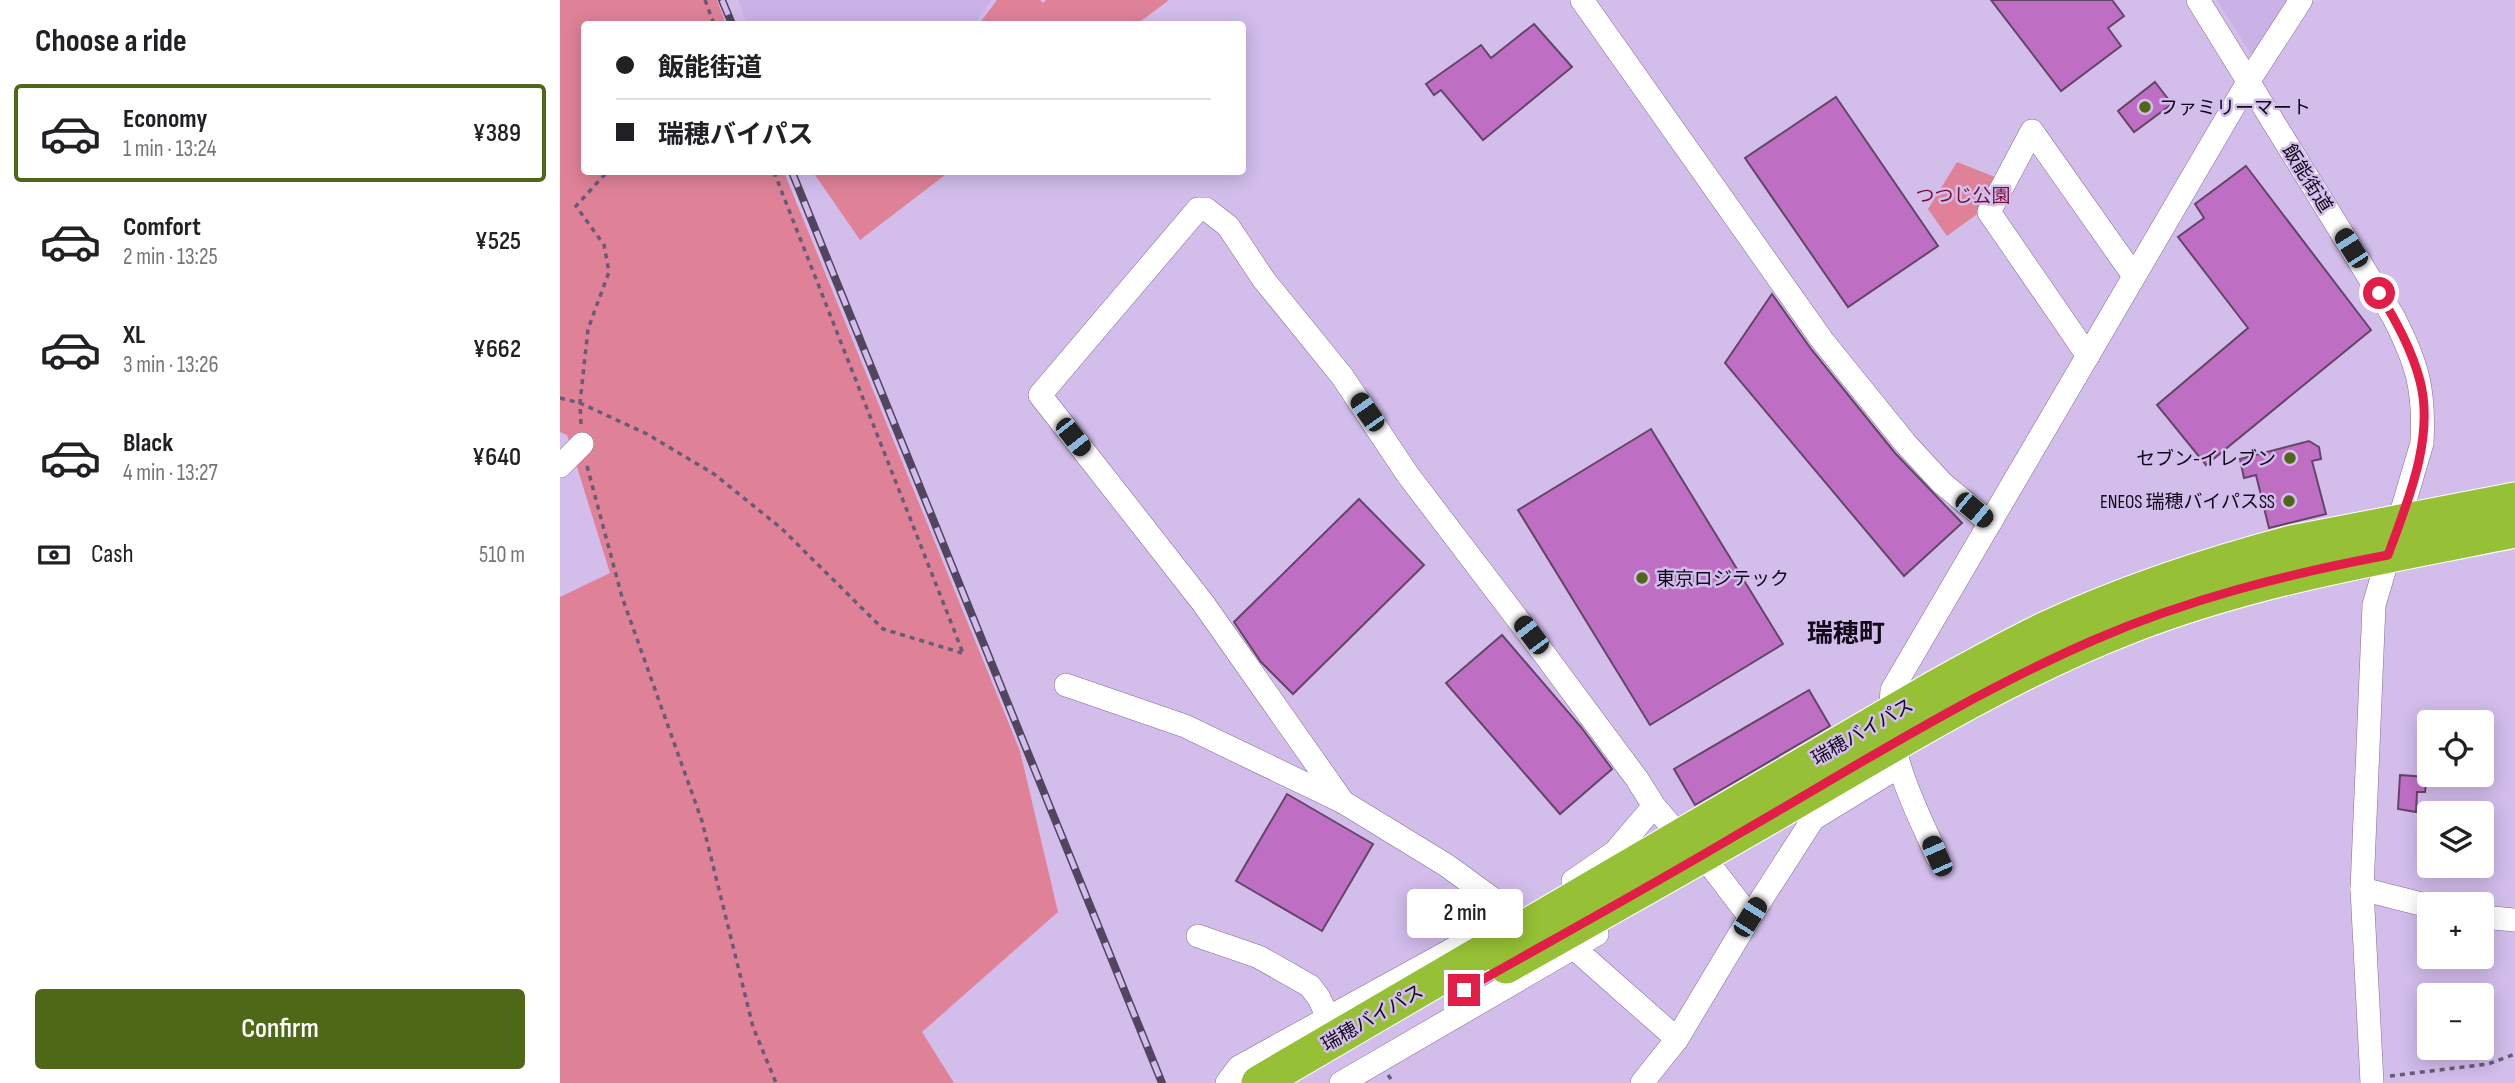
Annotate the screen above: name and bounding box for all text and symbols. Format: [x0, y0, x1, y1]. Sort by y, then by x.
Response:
text: Choose a ride [35, 22, 187, 61]
text: 飯能街道 [658, 53, 762, 84]
place label: ファミリーマート [2159, 97, 2311, 120]
marker: ファミリーマート [2137, 99, 2153, 115]
icon: car [39, 102, 102, 165]
text: Economy [123, 104, 207, 135]
text: ¥389 [473, 118, 521, 149]
text: 瑞穂バイパス [658, 120, 813, 151]
text: 1 min · 13:24 [123, 135, 216, 163]
street label: 飯能街道 [2277, 140, 2337, 217]
park label: つつじ公園 [1915, 185, 2011, 208]
icon: car [39, 210, 102, 273]
text: Comfort [123, 212, 201, 243]
car [2331, 225, 2372, 271]
text: ¥525 [475, 226, 521, 257]
text: 2 min · 13:25 [123, 243, 218, 271]
route start [2363, 277, 2395, 309]
icon: car [39, 318, 102, 381]
text: XL [123, 320, 145, 351]
text: ¥662 [473, 334, 521, 365]
text: 3 min · 13:26 [123, 351, 219, 379]
car [1347, 389, 1388, 435]
car [1052, 414, 1095, 460]
icon: car [39, 426, 102, 489]
text: Black [123, 428, 173, 459]
text: ¥640 [472, 442, 521, 473]
place label: セブン-イレブン [2136, 448, 2276, 471]
marker: セブン-イレブン [2282, 450, 2298, 466]
text: 4 min · 13:27 [123, 459, 218, 487]
car [1952, 488, 1997, 532]
place label: ENEOS 瑞穂バイパスSS [2100, 491, 2275, 514]
marker: ENEOS 瑞穂バイパスSS [2281, 493, 2297, 509]
icon: cash [35, 536, 73, 574]
text: Cash [91, 539, 134, 570]
text: 510 m [479, 541, 525, 569]
place label: 東京ロジテック [1656, 568, 1789, 591]
marker: 東京ロジテック [1634, 570, 1650, 586]
car [1510, 612, 1553, 658]
district label: 瑞穂町 [1807, 619, 1885, 650]
street label: 瑞穂バイパス [1808, 694, 1918, 771]
map controls [2417, 710, 2494, 1060]
button: locate [2417, 710, 2494, 787]
button: layers [2417, 801, 2494, 878]
car [1919, 833, 1956, 879]
callout: 2 min [1406, 888, 1522, 937]
button: + [2417, 892, 2494, 969]
car [1730, 894, 1771, 940]
text: 2 min [1443, 899, 1487, 927]
route end [1448, 974, 1480, 1006]
street label: 瑞穂バイパス [1318, 980, 1428, 1057]
button: − [2417, 983, 2494, 1060]
button: Confirm [35, 989, 525, 1069]

